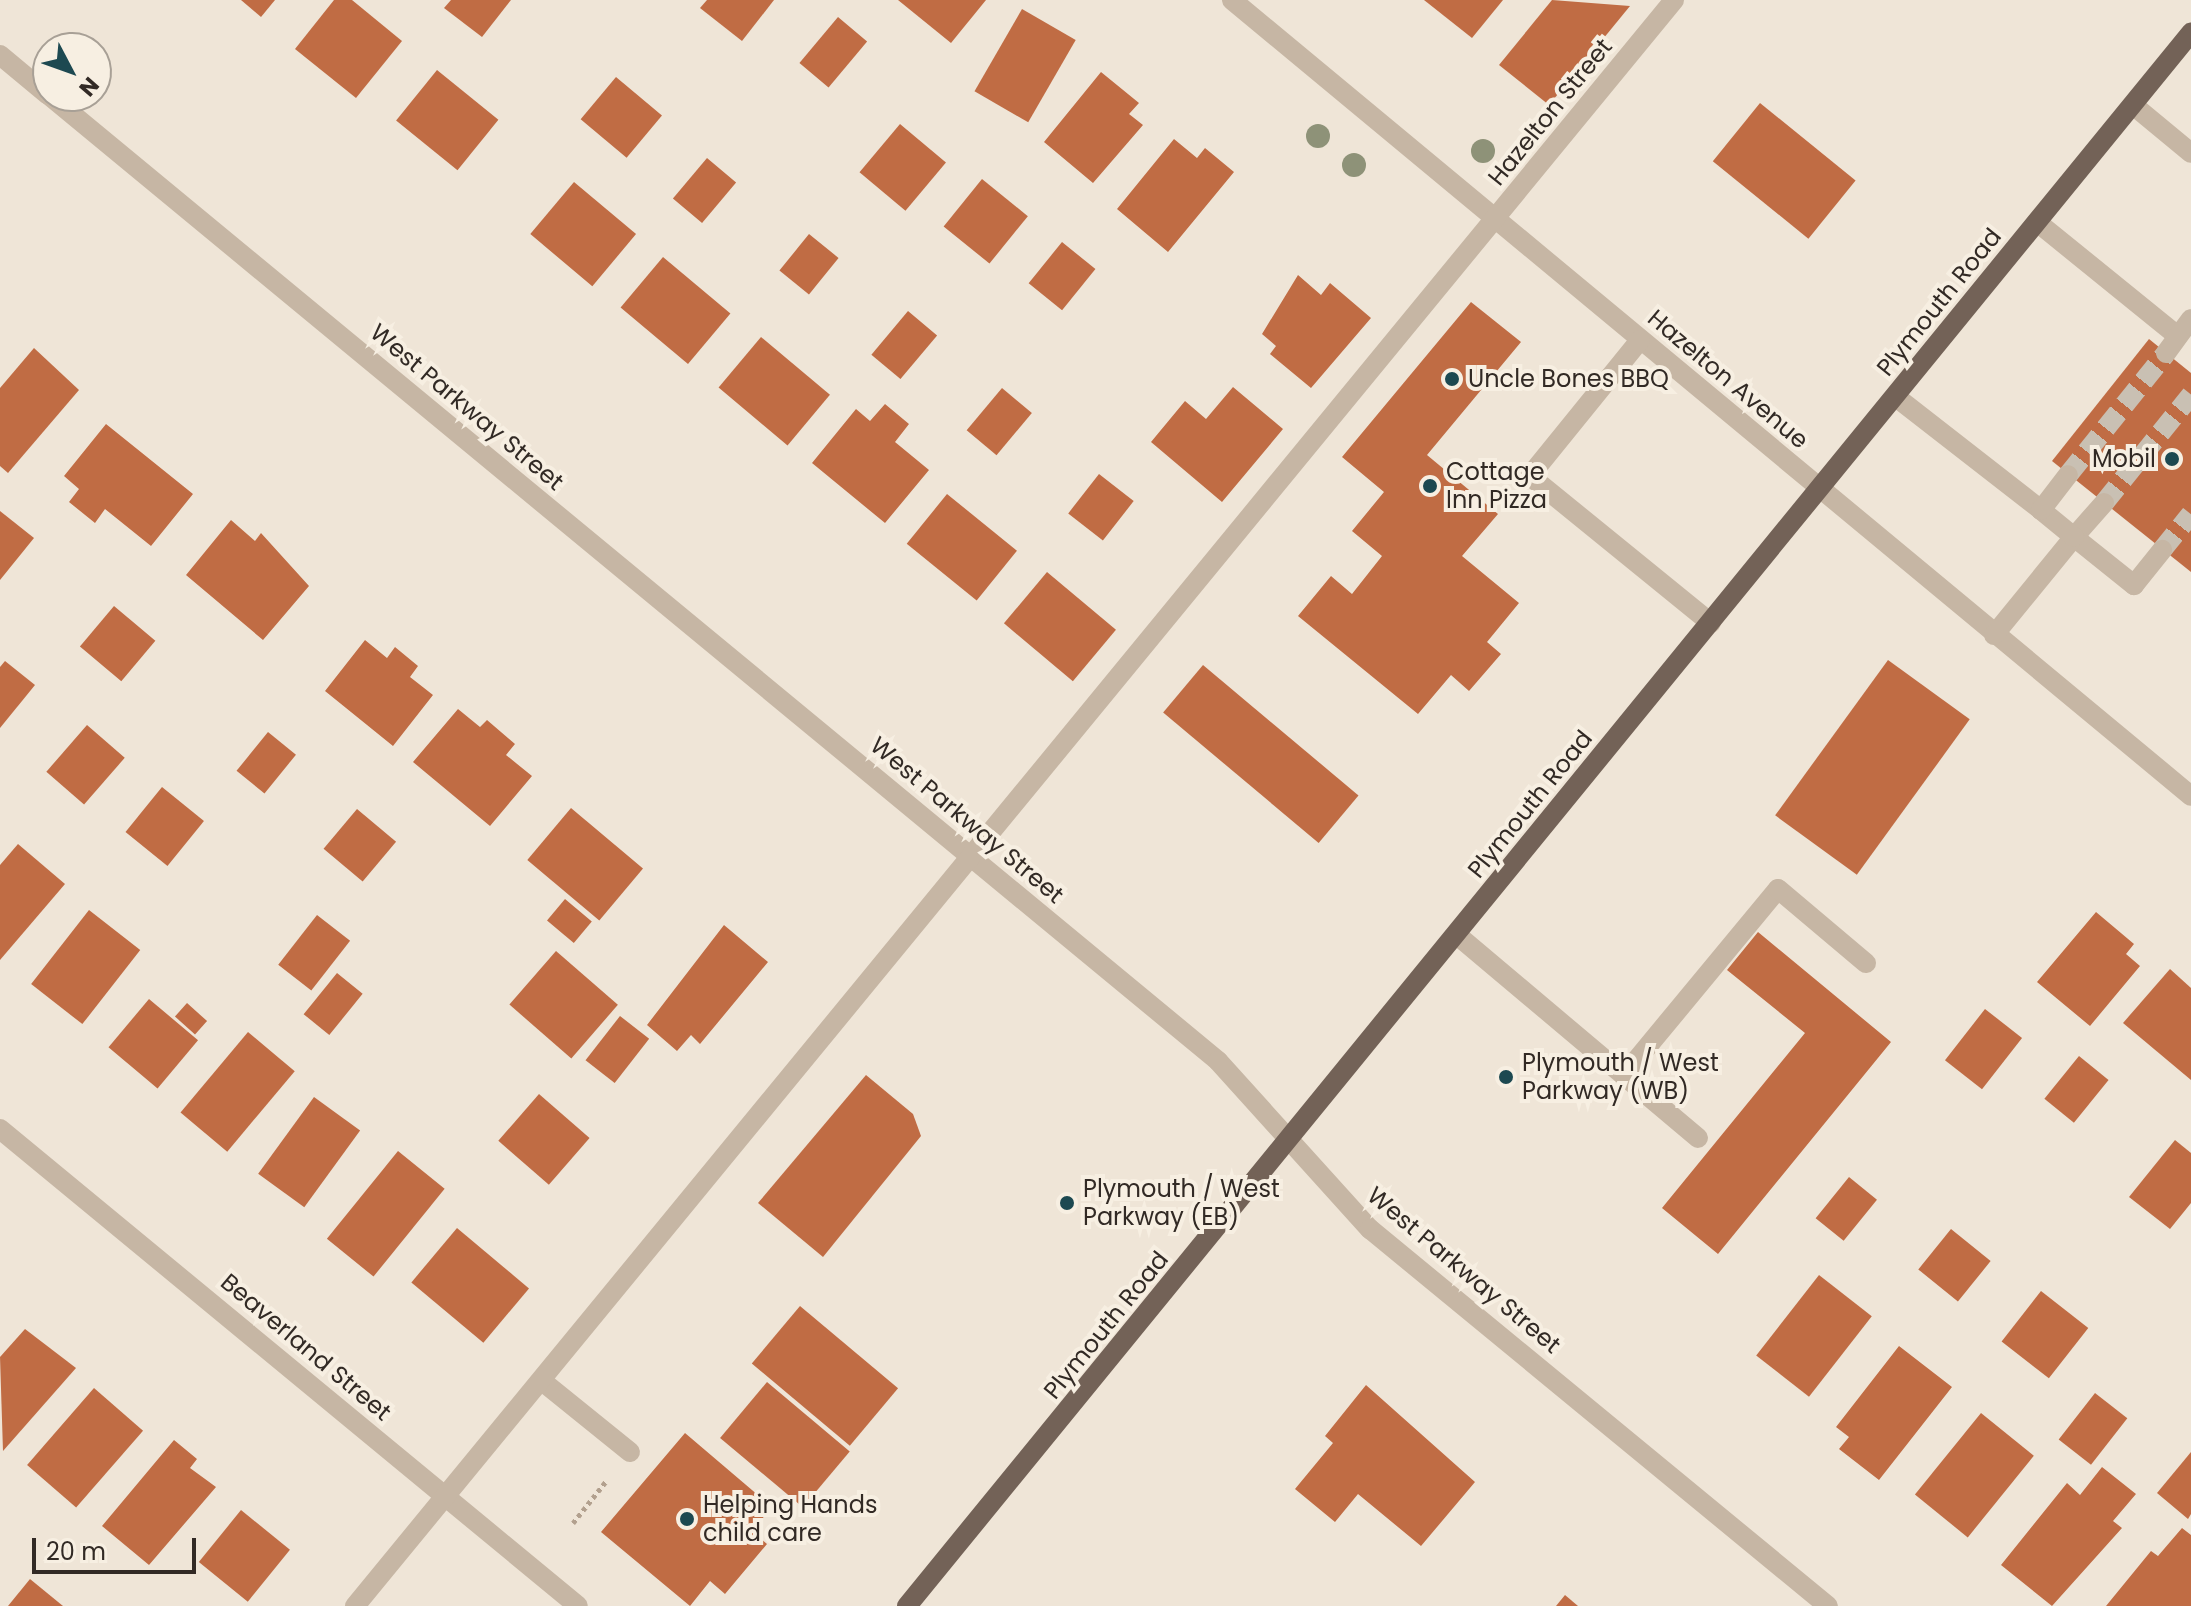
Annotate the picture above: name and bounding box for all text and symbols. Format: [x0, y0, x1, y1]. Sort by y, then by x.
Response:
north arrow [32, 32, 112, 112]
street label: Hazelton Street [1482, 33, 1618, 191]
text: N [72, 70, 106, 103]
street label: Plymouth Road [1871, 222, 2007, 382]
street label: Hazelton Avenue [1642, 304, 1814, 454]
street label: West Parkway Street [364, 318, 570, 496]
place label: Uncle Bones BBQ [1468, 365, 1669, 393]
marker: Uncle Bones BBQ [1443, 370, 1461, 388]
place label: Mobil [2092, 445, 2156, 473]
marker: Mobil [2163, 450, 2181, 468]
place label: Cottage Inn Pizza [1446, 458, 1547, 514]
marker: Cottage Inn Pizza [1421, 477, 1439, 495]
street label: Plymouth Road [1462, 724, 1598, 884]
street label: West Parkway Street [864, 731, 1070, 909]
place label: Plymouth / West Parkway (WB) [1522, 1049, 1719, 1105]
marker: Plymouth / West Parkway (WB) [1497, 1068, 1515, 1086]
place label: Plymouth / West Parkway (EB) [1083, 1175, 1280, 1231]
street label: West Parkway Street [1361, 1181, 1567, 1359]
marker: Plymouth / West Parkway (EB) [1058, 1194, 1076, 1212]
street label: Plymouth Road [1038, 1245, 1174, 1405]
street label: Beaverland Street [215, 1267, 397, 1427]
place label: Helping Hands child care [703, 1491, 877, 1547]
marker: Helping Hands child care [678, 1510, 696, 1528]
scale bar [36, 1522, 200, 1572]
text: 20 m [46, 1535, 106, 1568]

